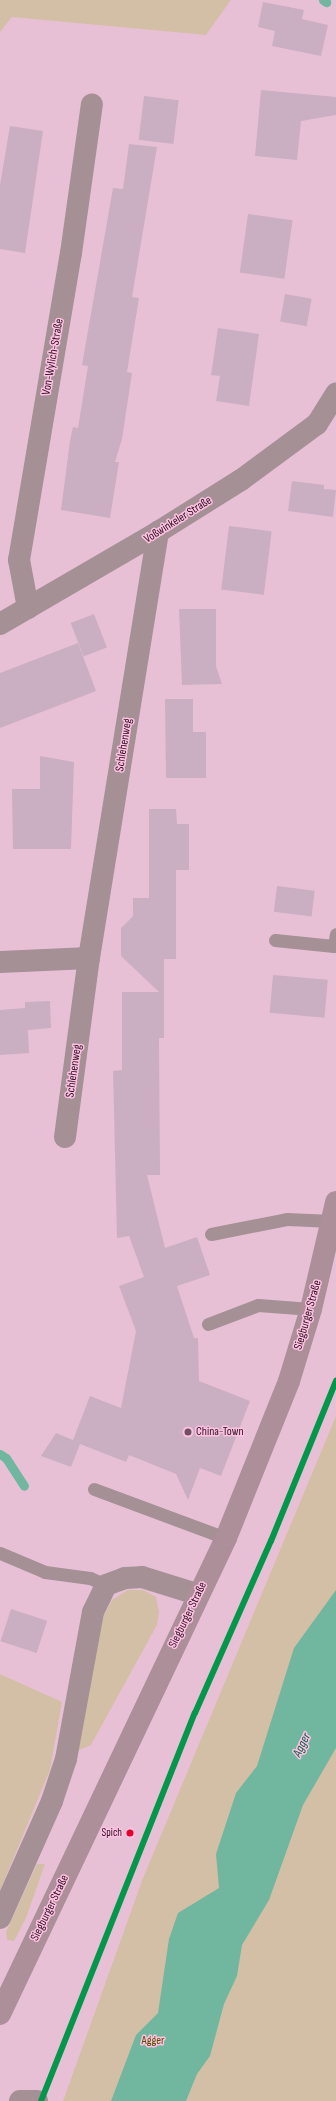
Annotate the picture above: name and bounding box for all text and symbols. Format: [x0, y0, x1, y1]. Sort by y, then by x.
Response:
street label: Von-Wylich-Straße [39, 318, 67, 396]
street label: Voßwinkeler Straße [141, 493, 215, 547]
street label: Schlehenweg [113, 717, 135, 773]
street label: Schlehenweg [63, 1043, 85, 1099]
street label: Siegburger Straße [291, 1279, 325, 1351]
place label: China-Town [196, 1425, 244, 1439]
marker: China-Town [183, 1427, 193, 1437]
street label: Siegburger Straße [166, 1580, 210, 1650]
water label: Agger [290, 1730, 314, 1760]
place label: Spich [102, 1826, 122, 1840]
marker: Spich [125, 1828, 135, 1838]
street label: Siegburger Straße [28, 1873, 72, 1943]
park label: Agger [141, 2034, 165, 2048]

